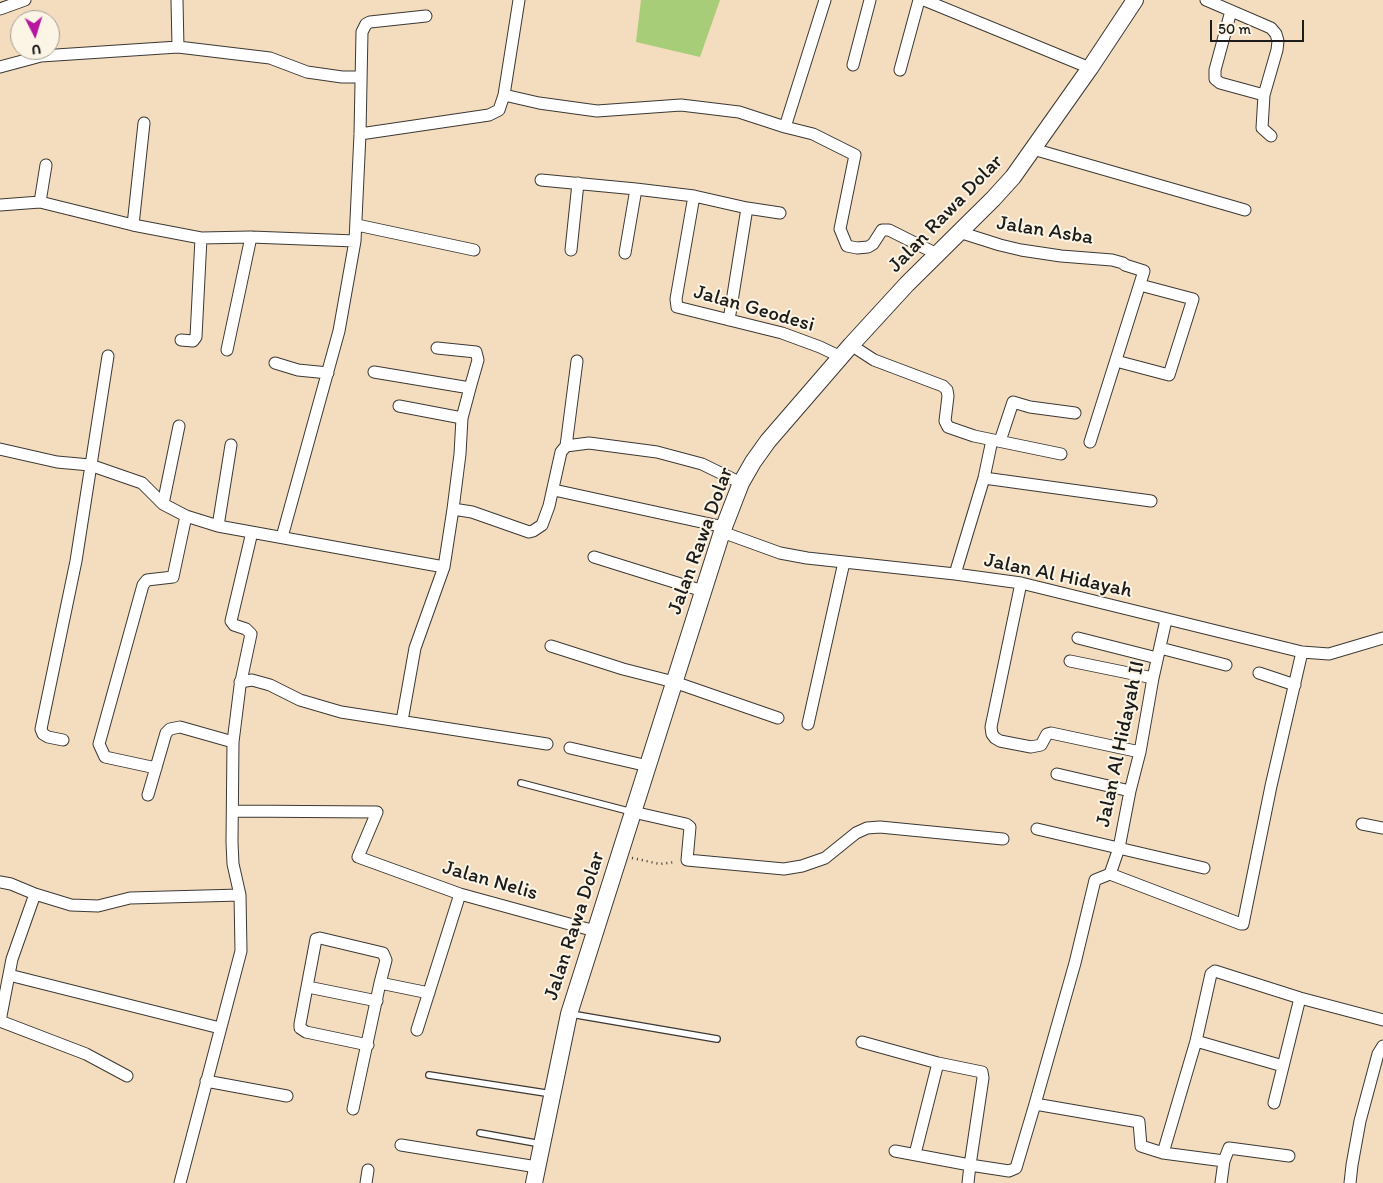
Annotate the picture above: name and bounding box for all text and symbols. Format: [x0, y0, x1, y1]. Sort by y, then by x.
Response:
north arrow [10, 10, 60, 60]
scale bar [1213, 10, 1307, 42]
text: 50 m [1218, 20, 1251, 38]
text: U [31, 41, 42, 58]
street label: Jalan Rawa Dolar [883, 150, 1009, 278]
street label: Jalan Asba [995, 211, 1095, 251]
street label: Jalan Geodesi [691, 280, 817, 338]
street label: Jalan Rawa Dolar [663, 464, 739, 618]
street label: Jalan Al Hidayah [982, 548, 1134, 604]
street label: Jalan Al Hidayah II [1091, 659, 1151, 829]
street label: Jalan Rawa Dolar [539, 849, 611, 1003]
street label: Jalan Nelis [440, 855, 540, 907]

